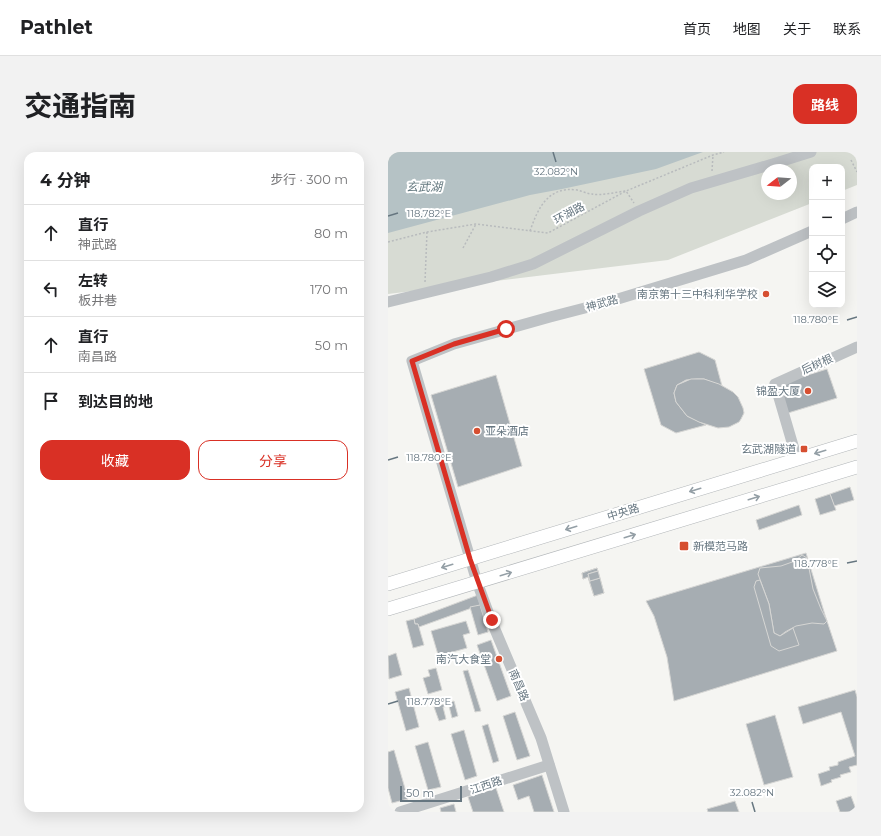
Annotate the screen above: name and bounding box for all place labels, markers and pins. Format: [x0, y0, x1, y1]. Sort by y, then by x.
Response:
place label: 南京第十三中科利华学校 [637, 287, 758, 301]
marker: 南京第十三中科利华学校 [761, 289, 771, 299]
place label: 锦盈大厦 [756, 384, 800, 398]
marker: 锦盈大厦 [803, 386, 813, 396]
place label: 亚朵酒店 [485, 424, 529, 438]
marker: 亚朵酒店 [472, 426, 482, 436]
place label: 玄武湖隧道 [741, 442, 796, 456]
marker: 玄武湖隧道 [799, 444, 809, 454]
place label: 新模范马路 [693, 539, 748, 553]
marker: 新模范马路 [678, 540, 690, 552]
place label: 南汽大食堂 [436, 652, 491, 666]
marker: 南汽大食堂 [494, 654, 504, 664]

